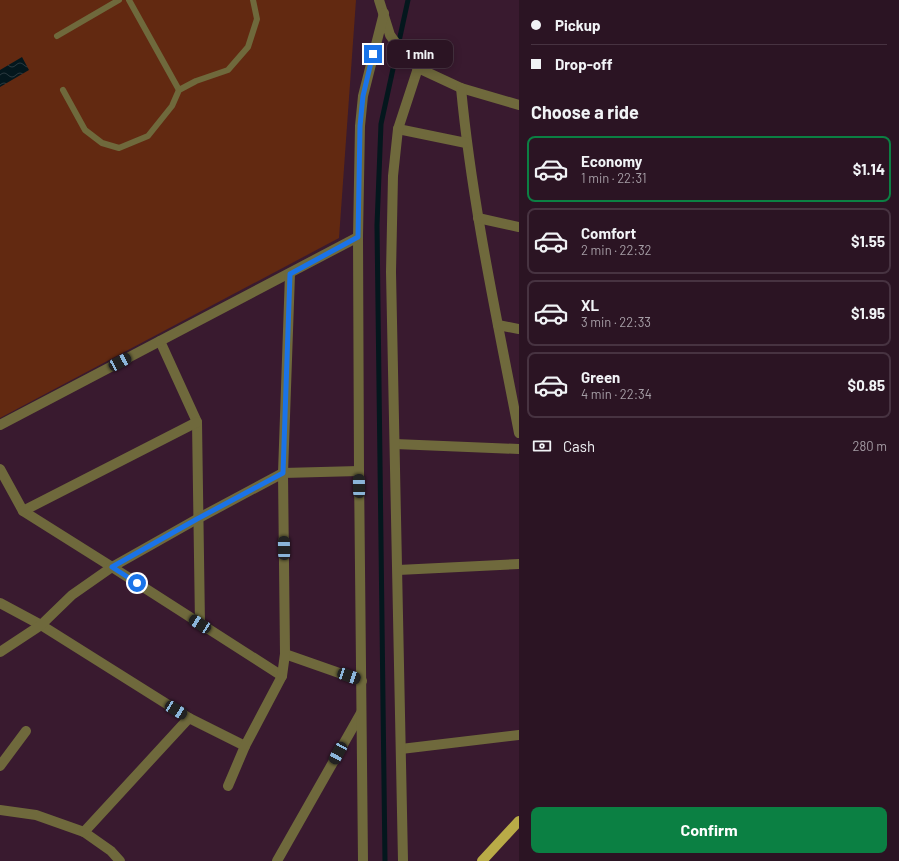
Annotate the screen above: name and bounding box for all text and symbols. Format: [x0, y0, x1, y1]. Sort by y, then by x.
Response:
text: Pickup [555, 16, 601, 34]
callout: 1 min [387, 40, 453, 68]
route end [364, 45, 382, 63]
text: 1 min [406, 46, 434, 62]
text: Drop-off [555, 55, 613, 73]
text: Choose a ride [531, 101, 639, 123]
icon: car [533, 151, 569, 187]
text: Economy [581, 152, 642, 170]
text: $1.14 [853, 160, 885, 178]
text: 1 min · 22:31 [581, 170, 647, 186]
icon: car [533, 223, 569, 259]
text: Comfort [581, 224, 636, 242]
text: $1.55 [851, 232, 885, 250]
text: 2 min · 22:32 [581, 242, 652, 258]
icon: car [533, 295, 569, 331]
text: XL [581, 296, 599, 314]
text: $1.95 [851, 304, 885, 322]
text: 3 min · 22:33 [581, 314, 651, 330]
car [107, 351, 133, 373]
icon: car [533, 367, 569, 403]
text: Green [581, 368, 620, 386]
text: $0.85 [848, 376, 885, 394]
text: 4 min · 22:34 [581, 386, 652, 402]
icon: cash [531, 435, 553, 457]
text: Cash [563, 437, 595, 455]
text: 280 m [853, 438, 887, 454]
car [353, 474, 365, 498]
car [278, 536, 290, 560]
route start [128, 574, 146, 592]
car [187, 612, 213, 636]
car [336, 666, 362, 686]
car [163, 699, 189, 721]
car [327, 740, 349, 766]
button: Confirm [531, 807, 887, 853]

